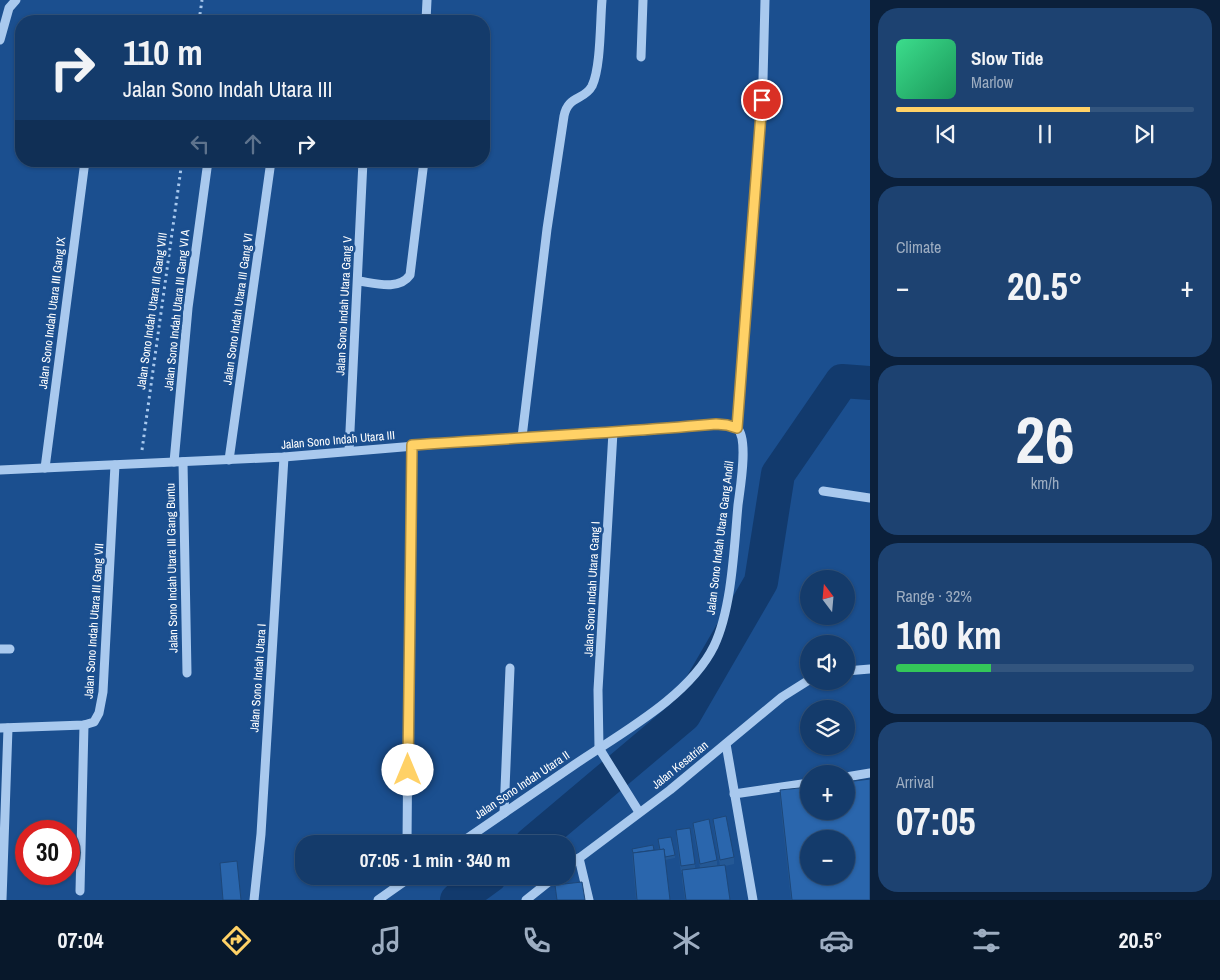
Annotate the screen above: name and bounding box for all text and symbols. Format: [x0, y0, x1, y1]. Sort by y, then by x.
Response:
text: 110 m [123, 29, 203, 76]
icon: right [40, 35, 105, 100]
text: Slow Tide [971, 45, 1043, 71]
text: Marlow [971, 71, 1013, 93]
text: Jalan Sono Indah Utara III [123, 74, 333, 104]
pin [741, 79, 783, 121]
icon: arrive [748, 86, 776, 114]
icon: previous [932, 120, 960, 148]
icon: pause [1031, 120, 1059, 148]
icon: next [1130, 120, 1158, 148]
icon: left [186, 130, 214, 158]
icon: ahead [239, 130, 267, 158]
icon: right [292, 130, 320, 158]
street label: Jalan Sono Indah Utara III Gang VI A [161, 228, 193, 391]
street label: Jalan Sono Indah Utara III Gang VIII [133, 231, 171, 391]
street label: Jalan Sono Indah Utara III Gang VI [219, 232, 257, 386]
street label: Jalan Sono Indah Utara Gang V [332, 235, 356, 376]
street label: Jalan Sono Indah Utara III Gang IX [35, 236, 69, 390]
text: Climate [896, 236, 941, 258]
text: 20.5° [1007, 261, 1083, 312]
text: − [896, 268, 909, 306]
text: + [1181, 268, 1194, 306]
text: 26 [1015, 396, 1075, 483]
street label: Jalan Sono Indah Utara III [280, 427, 396, 453]
street label: Jalan Sono Indah Utara Gang Andil [703, 460, 737, 616]
text: km/h [1031, 472, 1059, 494]
street label: Jalan Sono Indah Utara III Gang Buntu [163, 483, 181, 653]
street label: Jalan Sono Indah Utara Gang I [580, 521, 604, 657]
street label: Jalan Sono Indah Utara III Gang VII [81, 543, 107, 699]
north arrow [800, 570, 855, 625]
map controls [800, 570, 855, 885]
text: Range · 32% [896, 585, 972, 607]
text: 160 km [896, 610, 1002, 661]
street label: Jalan Sono Indah Utara I [246, 623, 270, 733]
button: sound [800, 635, 855, 690]
button: layers [800, 700, 855, 755]
street label: Jalan Kesatrian [648, 737, 712, 793]
position arrow [381, 743, 433, 795]
street label: Jalan Sono Indah Utara II [471, 747, 573, 823]
button: + [800, 765, 855, 820]
text: Arrival [896, 771, 934, 793]
text: 07:05 [896, 796, 976, 847]
speed limit sign: 30 [15, 820, 80, 885]
button: − [800, 830, 855, 885]
text: 07:05 · 1 min · 340 m [360, 847, 510, 873]
icon: directions [219, 923, 254, 958]
icon: music [369, 923, 404, 958]
icon: phone [519, 923, 554, 958]
icon: climate [669, 923, 704, 958]
icon: car [819, 923, 854, 958]
icon: filters [969, 923, 1004, 958]
text: 07:04 [57, 925, 104, 955]
text: 20.5° [1119, 925, 1162, 955]

